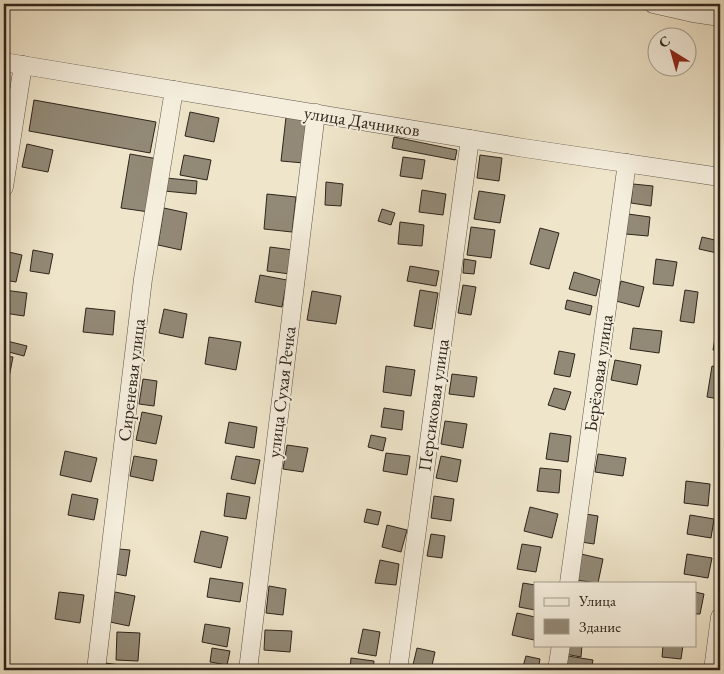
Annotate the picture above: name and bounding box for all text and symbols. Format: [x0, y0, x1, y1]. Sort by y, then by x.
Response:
north arrow [646, 28, 696, 78]
text: С [655, 31, 674, 52]
street label: улица Дачников [302, 100, 422, 142]
street label: Берёзовая улица [578, 312, 618, 433]
street label: Сиреневая улица [112, 316, 150, 443]
street label: улица Сухая Речка [262, 324, 301, 459]
street label: Персиковая улица [412, 337, 454, 473]
legend [534, 582, 696, 646]
text: Улица [578, 591, 616, 610]
text: Здание [579, 617, 621, 636]

